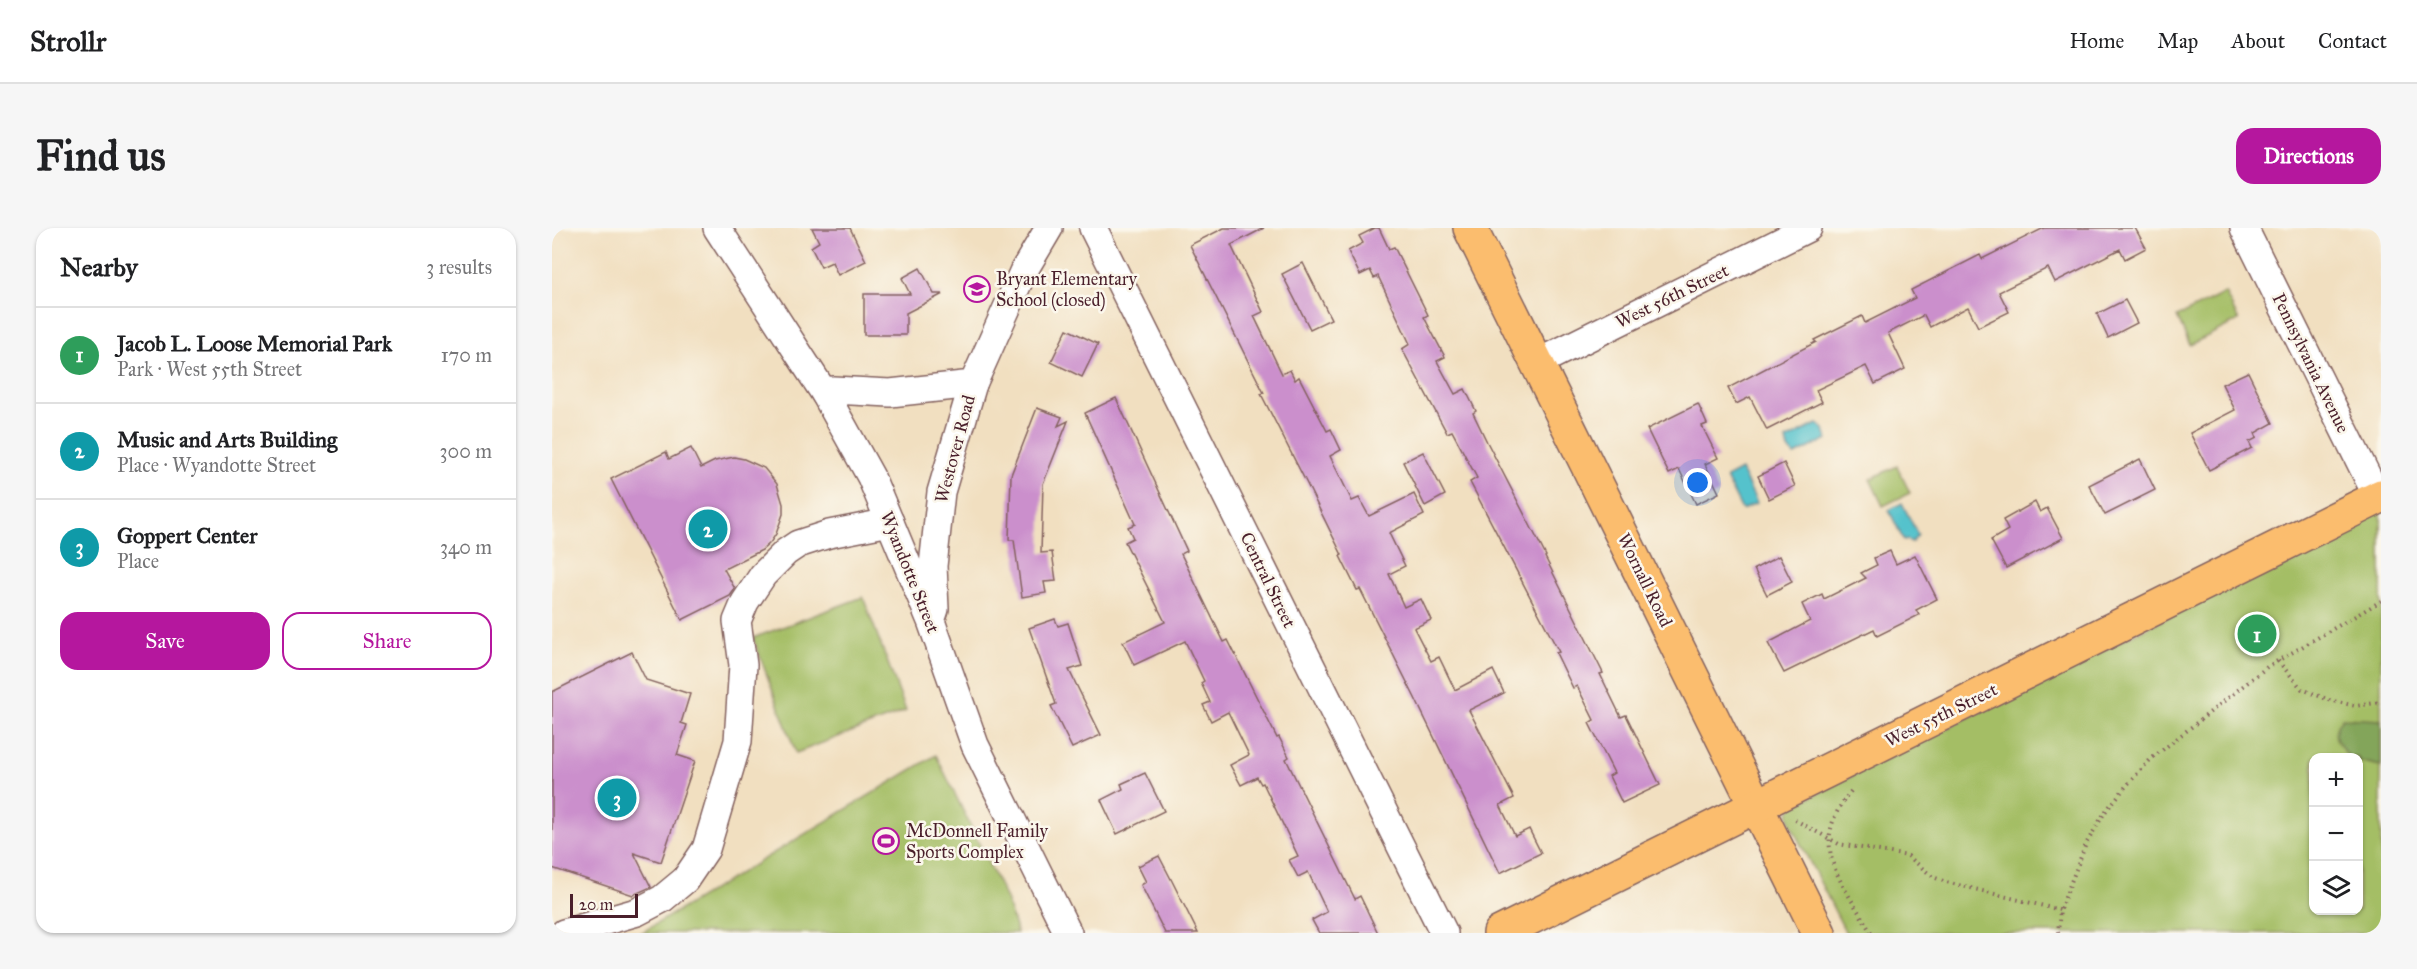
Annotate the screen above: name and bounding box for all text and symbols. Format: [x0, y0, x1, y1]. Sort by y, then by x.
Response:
text: Strollr [30, 24, 106, 59]
text: Home [2069, 28, 2124, 54]
text: Map [2157, 28, 2198, 54]
text: About [2231, 28, 2285, 54]
text: Contact [2318, 28, 2387, 54]
button: Directions [2236, 128, 2381, 184]
text: Find us [36, 130, 166, 182]
text: Nearby [60, 251, 138, 283]
text: 3 results [426, 255, 492, 279]
street label: West 56th Street [1612, 259, 1733, 333]
place label: Bryant Elementary School (closed) [996, 268, 1138, 312]
school or university icon: Bryant Elementary School (closed) [962, 274, 992, 304]
street label: Pennsylvania Avenue [2268, 289, 2354, 437]
text: Jacob L. Loose Memorial Park [117, 330, 392, 357]
text: 1 [76, 343, 83, 367]
text: 170 m [441, 343, 492, 367]
text: Park · West 55th Street [117, 357, 302, 381]
street label: Westover Road [930, 393, 980, 505]
text: Music and Arts Building [117, 426, 337, 453]
text: 2 [75, 439, 84, 463]
text: 300 m [440, 439, 492, 463]
text: Place · Wyandotte Street [117, 453, 316, 477]
your location [1683, 468, 1712, 497]
pin: 2 [688, 506, 728, 552]
street label: Wyandotte Street [876, 508, 945, 637]
text: Goppert Center [117, 522, 257, 549]
street label: Central Street [1235, 529, 1301, 632]
street label: Wornall Road [1613, 530, 1677, 630]
text: 3 [76, 535, 84, 559]
text: 340 m [440, 535, 492, 559]
text: Place [117, 549, 159, 573]
button: Save [60, 612, 270, 670]
button: Share [282, 612, 492, 670]
pin: 1 [2238, 612, 2276, 656]
street label: West 55th Street [1881, 678, 2001, 752]
map controls [2309, 753, 2363, 915]
button: + [2309, 753, 2363, 807]
pin: 3 [598, 776, 636, 820]
button: − [2309, 807, 2363, 861]
place label: McDonnell Family Sports Complex [906, 820, 1048, 863]
sports icon: McDonnell Family Sports Complex [871, 826, 901, 856]
button: layers [2309, 861, 2363, 915]
scale bar [570, 891, 638, 918]
text: 20 m [579, 895, 613, 914]

